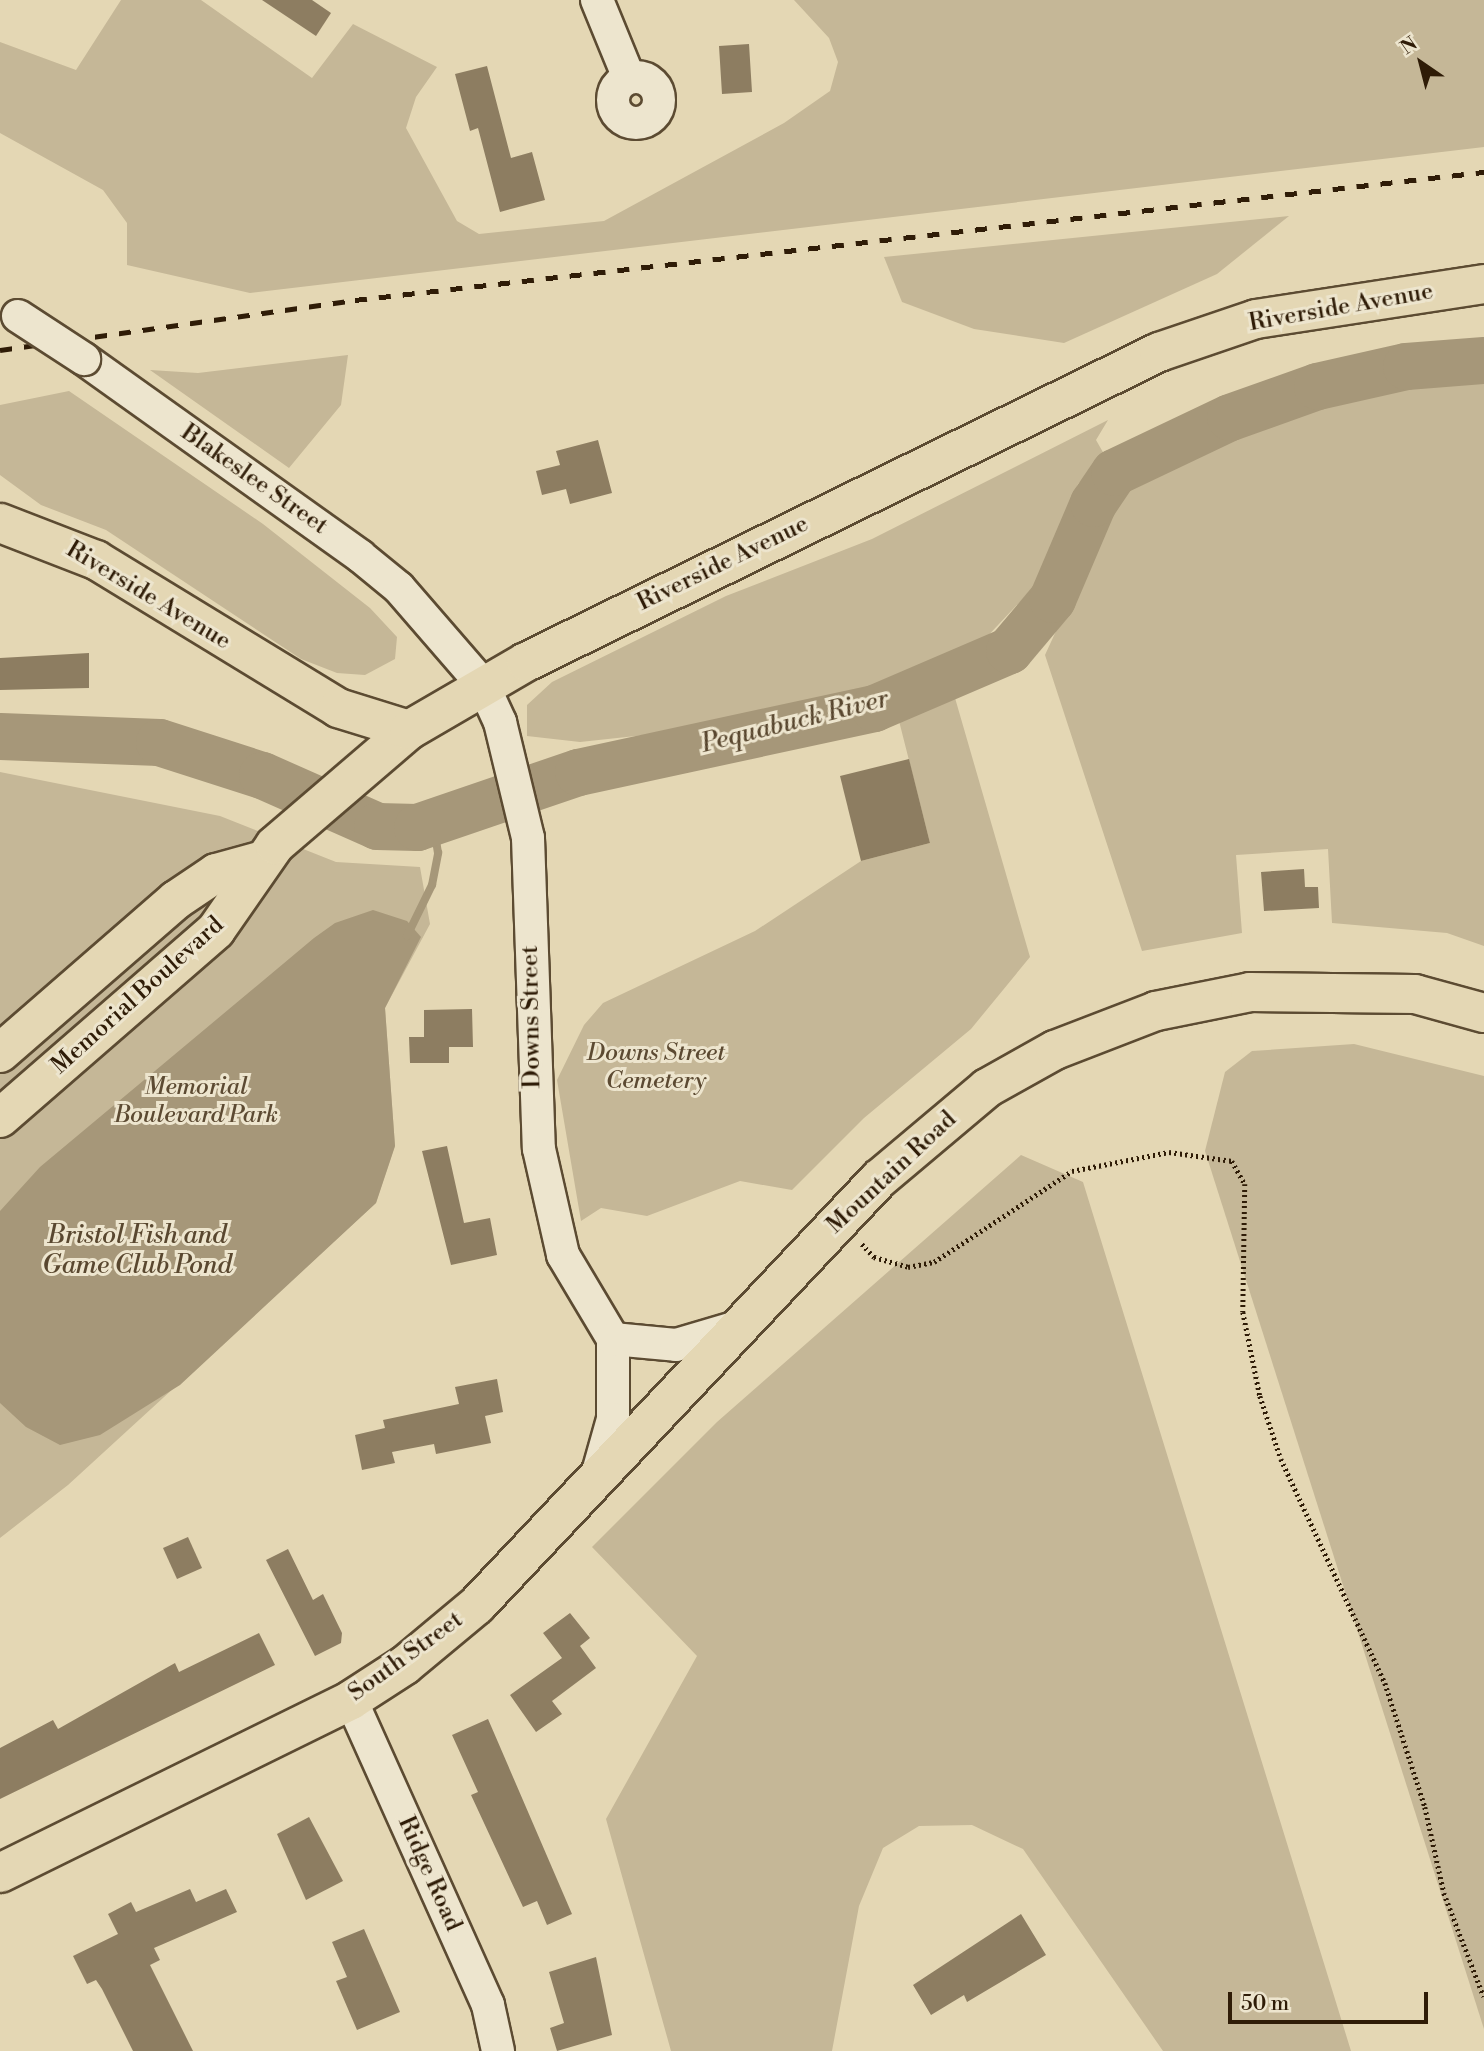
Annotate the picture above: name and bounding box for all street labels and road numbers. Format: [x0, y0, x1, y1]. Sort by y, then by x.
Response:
street label: Riverside Avenue [1247, 278, 1435, 338]
street label: Blakeslee Street [175, 419, 333, 541]
street label: Riverside Avenue [633, 510, 813, 618]
street label: Riverside Avenue [61, 536, 235, 656]
street label: Memorial Boulevard [46, 911, 230, 1081]
street label: Downs Street [516, 945, 548, 1089]
street label: Mountain Road [821, 1106, 963, 1240]
street label: South Street [343, 1606, 469, 1708]
street label: Ridge Road [391, 1812, 467, 1936]

